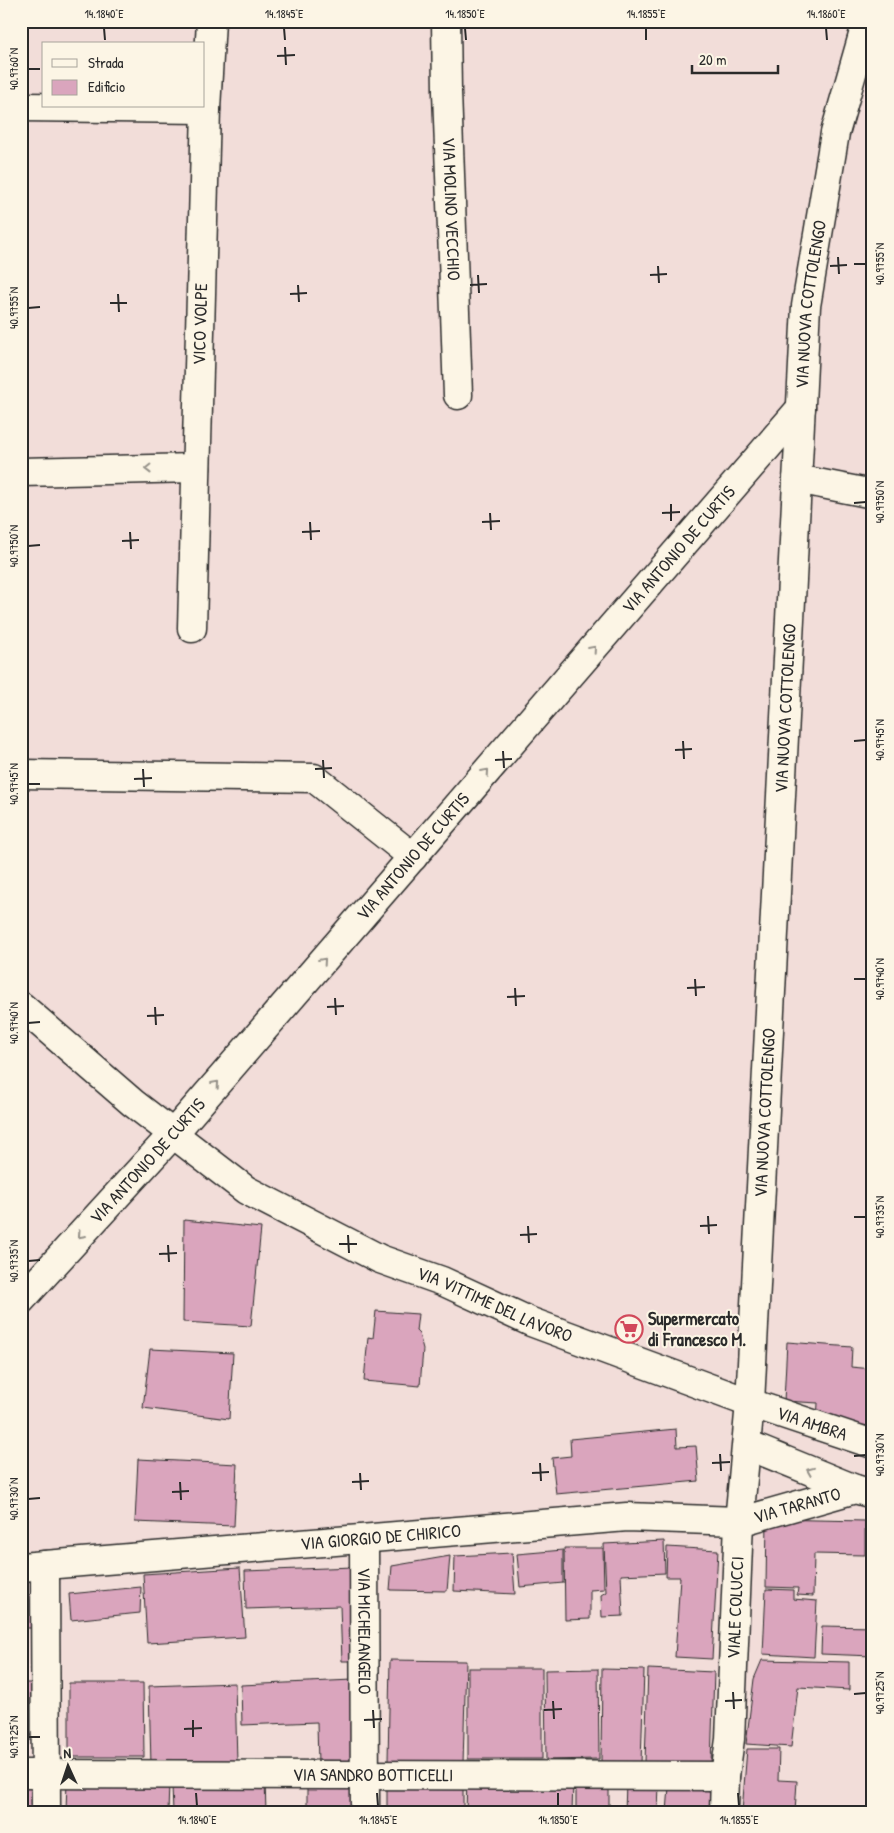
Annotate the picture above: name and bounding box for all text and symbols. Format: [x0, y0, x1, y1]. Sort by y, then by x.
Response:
text: 14.1840°E [85, 5, 124, 22]
text: 14.1845°E [265, 5, 304, 22]
text: 14.1850°E [445, 5, 485, 22]
text: 14.1855°E [626, 5, 666, 22]
text: 14.1860°E [806, 5, 846, 22]
legend [42, 42, 205, 108]
scale bar [692, 42, 778, 74]
text: 40.9760°N [5, 48, 22, 90]
text: 20 m [699, 49, 726, 70]
text: Strada [88, 52, 124, 73]
text: Edificio [88, 76, 125, 97]
street label: VIA MOLINO VECCHIO [437, 137, 467, 281]
street label: VIA NUOVA COTTOLENGO [789, 218, 832, 389]
text: 40.9755°N [871, 243, 888, 285]
street label: VICO VOLPE [186, 283, 213, 365]
text: 40.9755°N [5, 287, 22, 329]
one-way arrow [143, 464, 151, 474]
street label: VIA ANTONIO DE CURTIS [616, 480, 741, 618]
text: 40.9750°N [871, 481, 888, 523]
text: 40.9750°N [5, 525, 22, 567]
street label: VIA NUOVA COTTOLENGO [768, 623, 802, 794]
one-way arrow [587, 646, 595, 655]
text: 40.9745°N [871, 719, 888, 761]
text: 40.9745°N [5, 763, 22, 805]
one-way arrow [481, 769, 489, 778]
street label: VIA ANTONIO DE CURTIS [350, 787, 475, 925]
one-way arrow [317, 958, 325, 967]
text: 40.9740°N [871, 958, 888, 1000]
text: 40.9740°N [5, 1002, 22, 1044]
street label: VIA NUOVA COTTOLENGO [748, 1028, 781, 1198]
one-way arrow [211, 1081, 219, 1090]
street label: VIA ANTONIO DE CURTIS [84, 1092, 211, 1229]
text: 40.9735°N [871, 1196, 888, 1238]
one-way arrow [78, 1229, 87, 1238]
text: 40.9735°N [5, 1240, 22, 1282]
street label: VIA VITTIME DEL LAVORO [414, 1260, 576, 1348]
place label: Supermercato di Francesco M. [648, 1306, 746, 1352]
supermarket icon: Supermercato di Francesco M. [614, 1314, 644, 1344]
street label: VIA AMBRA [773, 1400, 851, 1447]
text: 40.9730°N [871, 1434, 888, 1476]
one-way arrow [806, 1466, 815, 1477]
text: 40.9730°N [5, 1478, 22, 1520]
street label: VIA TARANTO [751, 1481, 843, 1529]
street label: VIA GIORGIO DE CHIRICO [300, 1518, 462, 1556]
street label: VIALE COLUCCI [720, 1556, 750, 1659]
street label: VIA MICHELANGELO [352, 1567, 378, 1695]
text: 40.9725°N [871, 1672, 888, 1714]
text: 40.9725°N [5, 1716, 22, 1758]
north arrow [42, 1740, 92, 1790]
text: N [63, 1743, 72, 1762]
street label: VIA SANDRO BOTTICELLI [293, 1762, 453, 1787]
text: 14.1840°E [178, 1811, 217, 1828]
text: 14.1845°E [359, 1811, 398, 1828]
text: 14.1850°E [538, 1811, 578, 1828]
text: 14.1855°E [719, 1811, 759, 1828]

